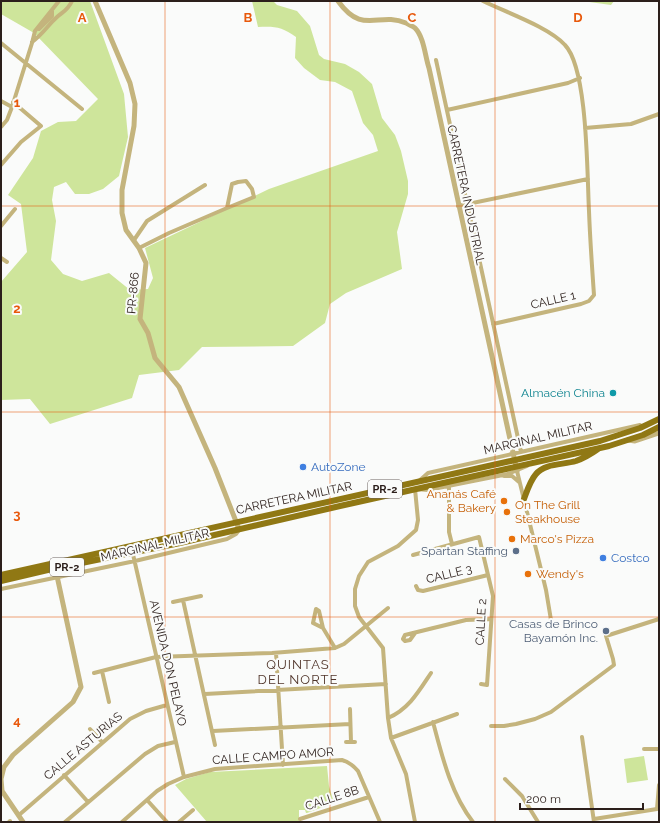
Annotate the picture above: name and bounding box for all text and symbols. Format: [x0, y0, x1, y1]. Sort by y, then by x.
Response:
text: A [78, 10, 87, 25]
text: B [244, 10, 253, 25]
text: C [408, 10, 417, 25]
text: D [573, 10, 583, 25]
text: 1 [14, 95, 21, 110]
street label: CARRETERA INDUSTRIAL [444, 124, 488, 266]
street label: PR-866 [124, 271, 142, 315]
street label: CALLE 1 [529, 288, 577, 312]
text: 2 [13, 301, 21, 316]
place label: Almacén China [521, 386, 605, 400]
marker: Almacén China [608, 388, 618, 398]
street label: MARGINAL MILITAR [482, 419, 594, 457]
place label: AutoZone [311, 460, 365, 474]
marker: AutoZone [298, 462, 308, 472]
street label: CARRETERA MILITAR [235, 479, 353, 517]
road number: PR-2 [368, 480, 402, 498]
place label: Ananás Café & Bakery [426, 487, 496, 515]
marker: Ananás Café & Bakery [499, 496, 509, 506]
place label: On The Grill Steakhouse [515, 498, 581, 526]
text: 3 [13, 507, 21, 522]
marker: On The Grill Steakhouse [502, 507, 512, 517]
street label: MARGINAL MILITAR [99, 526, 211, 564]
place label: Marco's Pizza [520, 532, 594, 546]
marker: Marco's Pizza [507, 534, 517, 544]
place label: Spartan Staffing [421, 544, 508, 558]
marker: Spartan Staffing [511, 546, 521, 556]
place label: Costco [611, 551, 650, 565]
marker: Costco [598, 553, 608, 563]
road number: PR-2 [50, 558, 84, 576]
street label: CALLE 3 [425, 562, 473, 586]
place label: Wendy's [536, 567, 584, 581]
marker: Wendy's [523, 569, 533, 579]
street label: AVENIDA DON PELAYO [147, 598, 189, 728]
street label: CALLE 2 [473, 598, 489, 646]
place label: Casas de Brinco Bayamón Inc. [509, 617, 598, 645]
marker: Casas de Brinco Bayamón Inc. [601, 626, 611, 636]
district label: QUINTAS DEL NORTE [258, 657, 338, 687]
street label: CALLE ASTURIAS [41, 709, 125, 783]
text: 4 [13, 713, 21, 728]
street label: CALLE CAMPO AMOR [212, 745, 334, 767]
street label: CALLE 8B [303, 783, 361, 813]
scale bar [520, 785, 643, 811]
text: 200 m [526, 792, 561, 806]

